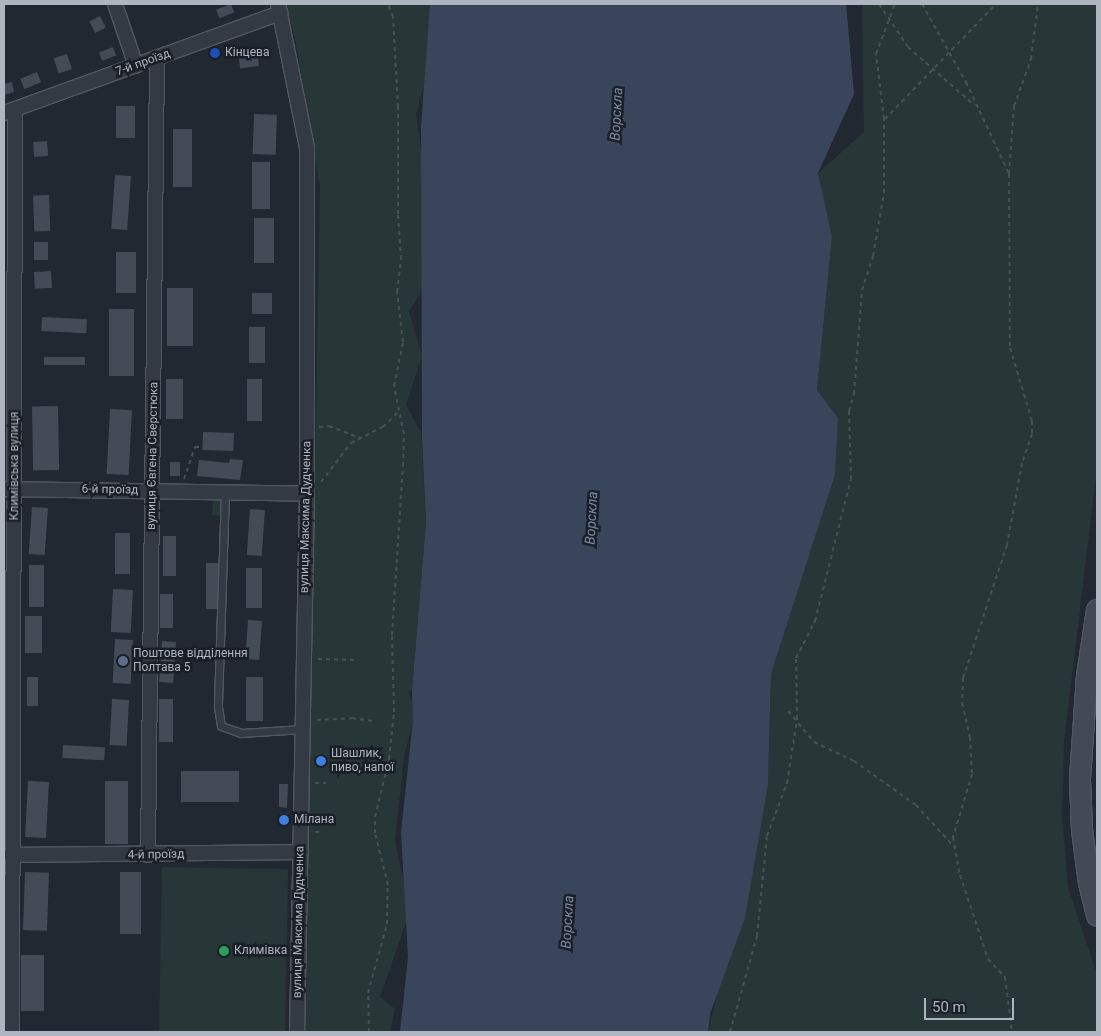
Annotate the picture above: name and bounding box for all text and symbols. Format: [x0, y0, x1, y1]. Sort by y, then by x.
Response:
place label: Кінцева [225, 46, 269, 60]
street label: 7-й проїзд [114, 47, 172, 79]
marker: Кінцева [209, 47, 221, 59]
water label: Ворскла [606, 87, 626, 141]
street label: вулиця Євгена Сверстюка [145, 382, 161, 530]
street label: Климівська вулиця [8, 412, 22, 520]
street label: вулиця Максима Дудченка [297, 441, 315, 593]
street label: 6-й проїзд [81, 482, 139, 498]
water label: Ворскла [581, 491, 601, 545]
place label: Поштове відділення Полтава 5 [133, 647, 248, 675]
marker: Поштове відділення Полтава 5 [117, 655, 129, 667]
place label: Шашлик, пиво, напої [331, 747, 394, 775]
marker: Шашлик, пиво, напої [315, 755, 327, 767]
place label: Мілана [294, 813, 334, 827]
marker: Мілана [278, 814, 290, 826]
street label: вулиця Максима Дудченка [290, 846, 308, 998]
street label: 4-й проїзд [127, 847, 185, 863]
water label: Ворскла [557, 895, 577, 949]
place label: Климівка [234, 944, 287, 958]
marker: Климівка [218, 945, 230, 957]
scale bar [926, 988, 1016, 1020]
text: 50 m [932, 998, 966, 1016]

